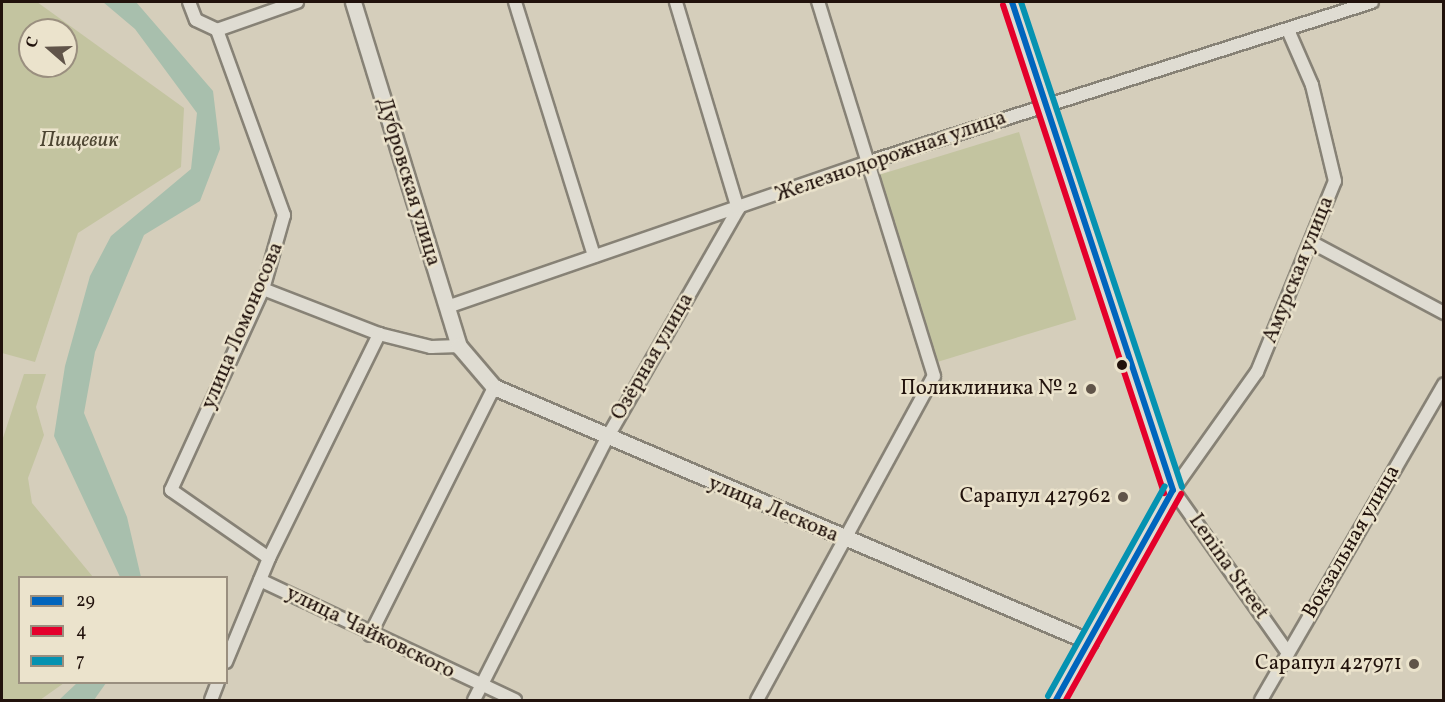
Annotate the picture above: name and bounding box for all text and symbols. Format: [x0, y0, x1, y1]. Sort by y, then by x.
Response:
north arrow [18, 18, 78, 78]
text: С [21, 34, 45, 51]
street label: Дубровская улица [370, 94, 446, 270]
street label: Железнодорожная улица [772, 105, 1010, 209]
park label: Пищевик [40, 128, 118, 154]
street label: Амурская улица [1258, 193, 1340, 347]
street label: улица Ломоносова [196, 239, 290, 413]
street label: Озёрная улица [606, 289, 700, 425]
unlabelled marker [1116, 359, 1128, 371]
place label: Поликлиника № 2 [900, 376, 1078, 402]
marker: Поликлиника № 2 [1082, 380, 1100, 398]
street label: Вокзальная улица [1298, 461, 1406, 623]
street label: улица Лескова [704, 471, 842, 549]
place label: Сарапул 427962 [960, 484, 1111, 510]
marker: Сарапул 427962 [1116, 490, 1130, 504]
street label: Lenina Street [1182, 509, 1274, 625]
legend [18, 576, 228, 684]
street label: улица Чайковского [281, 581, 459, 685]
text: 29 [76, 589, 95, 614]
text: 4 [76, 619, 87, 644]
text: 7 [76, 649, 85, 674]
place label: Сарапул 427971 [1255, 651, 1402, 677]
marker: Сарапул 427971 [1407, 657, 1421, 671]

